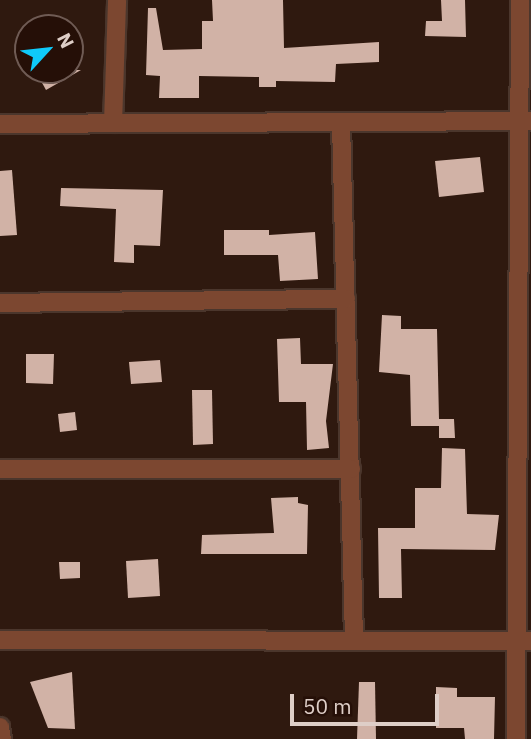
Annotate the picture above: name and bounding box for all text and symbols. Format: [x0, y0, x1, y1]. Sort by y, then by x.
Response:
north arrow [14, 14, 84, 84]
text: N [52, 29, 80, 52]
scale bar [293, 680, 442, 724]
text: 50 m [303, 692, 352, 720]

